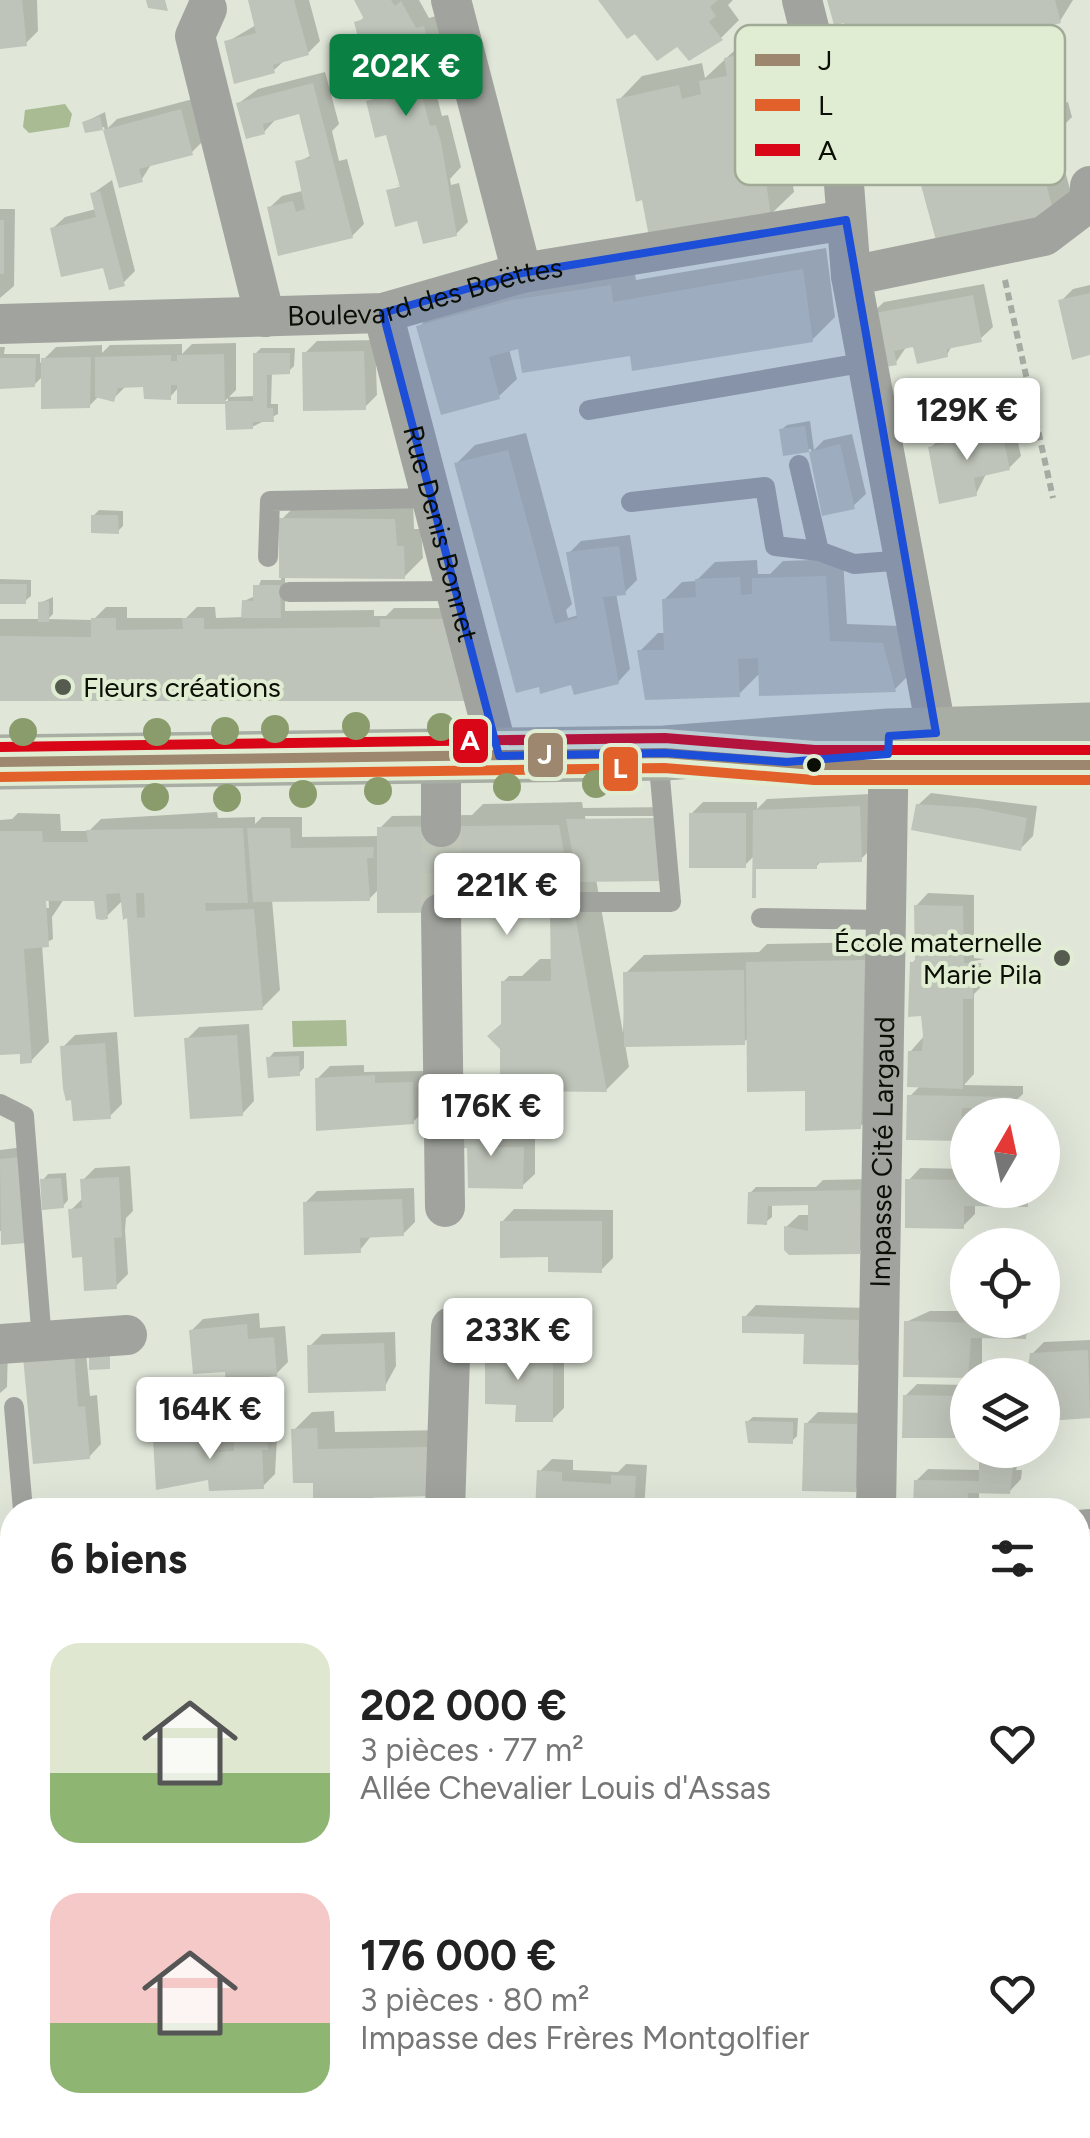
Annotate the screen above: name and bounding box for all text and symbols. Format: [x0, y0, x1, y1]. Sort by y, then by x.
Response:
legend [735, 25, 1065, 185]
pin: 202K € [325, 34, 487, 119]
text: J [818, 43, 832, 77]
text: 202K € [352, 47, 460, 85]
text: L [818, 88, 833, 122]
text: A [818, 133, 837, 167]
street label: Boulevard des Boëttes [287, 250, 565, 333]
pin: 129K € [886, 378, 1048, 463]
text: 129K € [916, 391, 1018, 429]
street label: Rue Denis Bonnet [396, 422, 485, 646]
place label: Fleurs créations [83, 670, 281, 704]
marker: Fleurs créations [52, 676, 74, 698]
line badge: A [451, 717, 490, 765]
text: A [460, 723, 480, 757]
line badge: J [526, 731, 565, 779]
text: J [537, 737, 553, 771]
line badge: L [601, 745, 640, 793]
text: L [612, 751, 628, 785]
unlabelled marker [804, 755, 824, 775]
pin: 221K € [426, 853, 588, 938]
text: 221K € [456, 866, 558, 904]
place label: École maternelle Marie Pila [834, 925, 1042, 991]
marker: École maternelle Marie Pila [1051, 947, 1073, 969]
street label: Impasse Cité Largaud [863, 1016, 901, 1288]
pin: 176K € [410, 1074, 572, 1159]
text: 176K € [440, 1087, 542, 1125]
north arrow [950, 1098, 1060, 1208]
map controls [950, 1098, 1060, 1468]
button: locate [950, 1228, 1060, 1338]
pin: 233K € [437, 1298, 599, 1383]
text: 233K € [465, 1311, 571, 1349]
button: layers [950, 1358, 1060, 1468]
pin: 164K € [129, 1377, 291, 1462]
text: 164K € [158, 1390, 262, 1428]
icon: filters [985, 1531, 1040, 1586]
text: 6 biens [50, 1533, 187, 1584]
text: 202 000 € [360, 1680, 567, 1731]
icon: home [130, 1683, 250, 1803]
icon: heart [985, 1716, 1040, 1771]
text: 3 pièces · 77 m² [360, 1731, 584, 1769]
text: Allée Chevalier Louis d'Assas [360, 1769, 771, 1807]
text: 176 000 € [360, 1930, 556, 1981]
icon: home [130, 1933, 250, 2053]
icon: heart [985, 1966, 1040, 2021]
text: 3 pièces · 80 m² [360, 1981, 590, 2019]
text: Impasse des Frères Montgolfier [360, 2019, 809, 2057]

